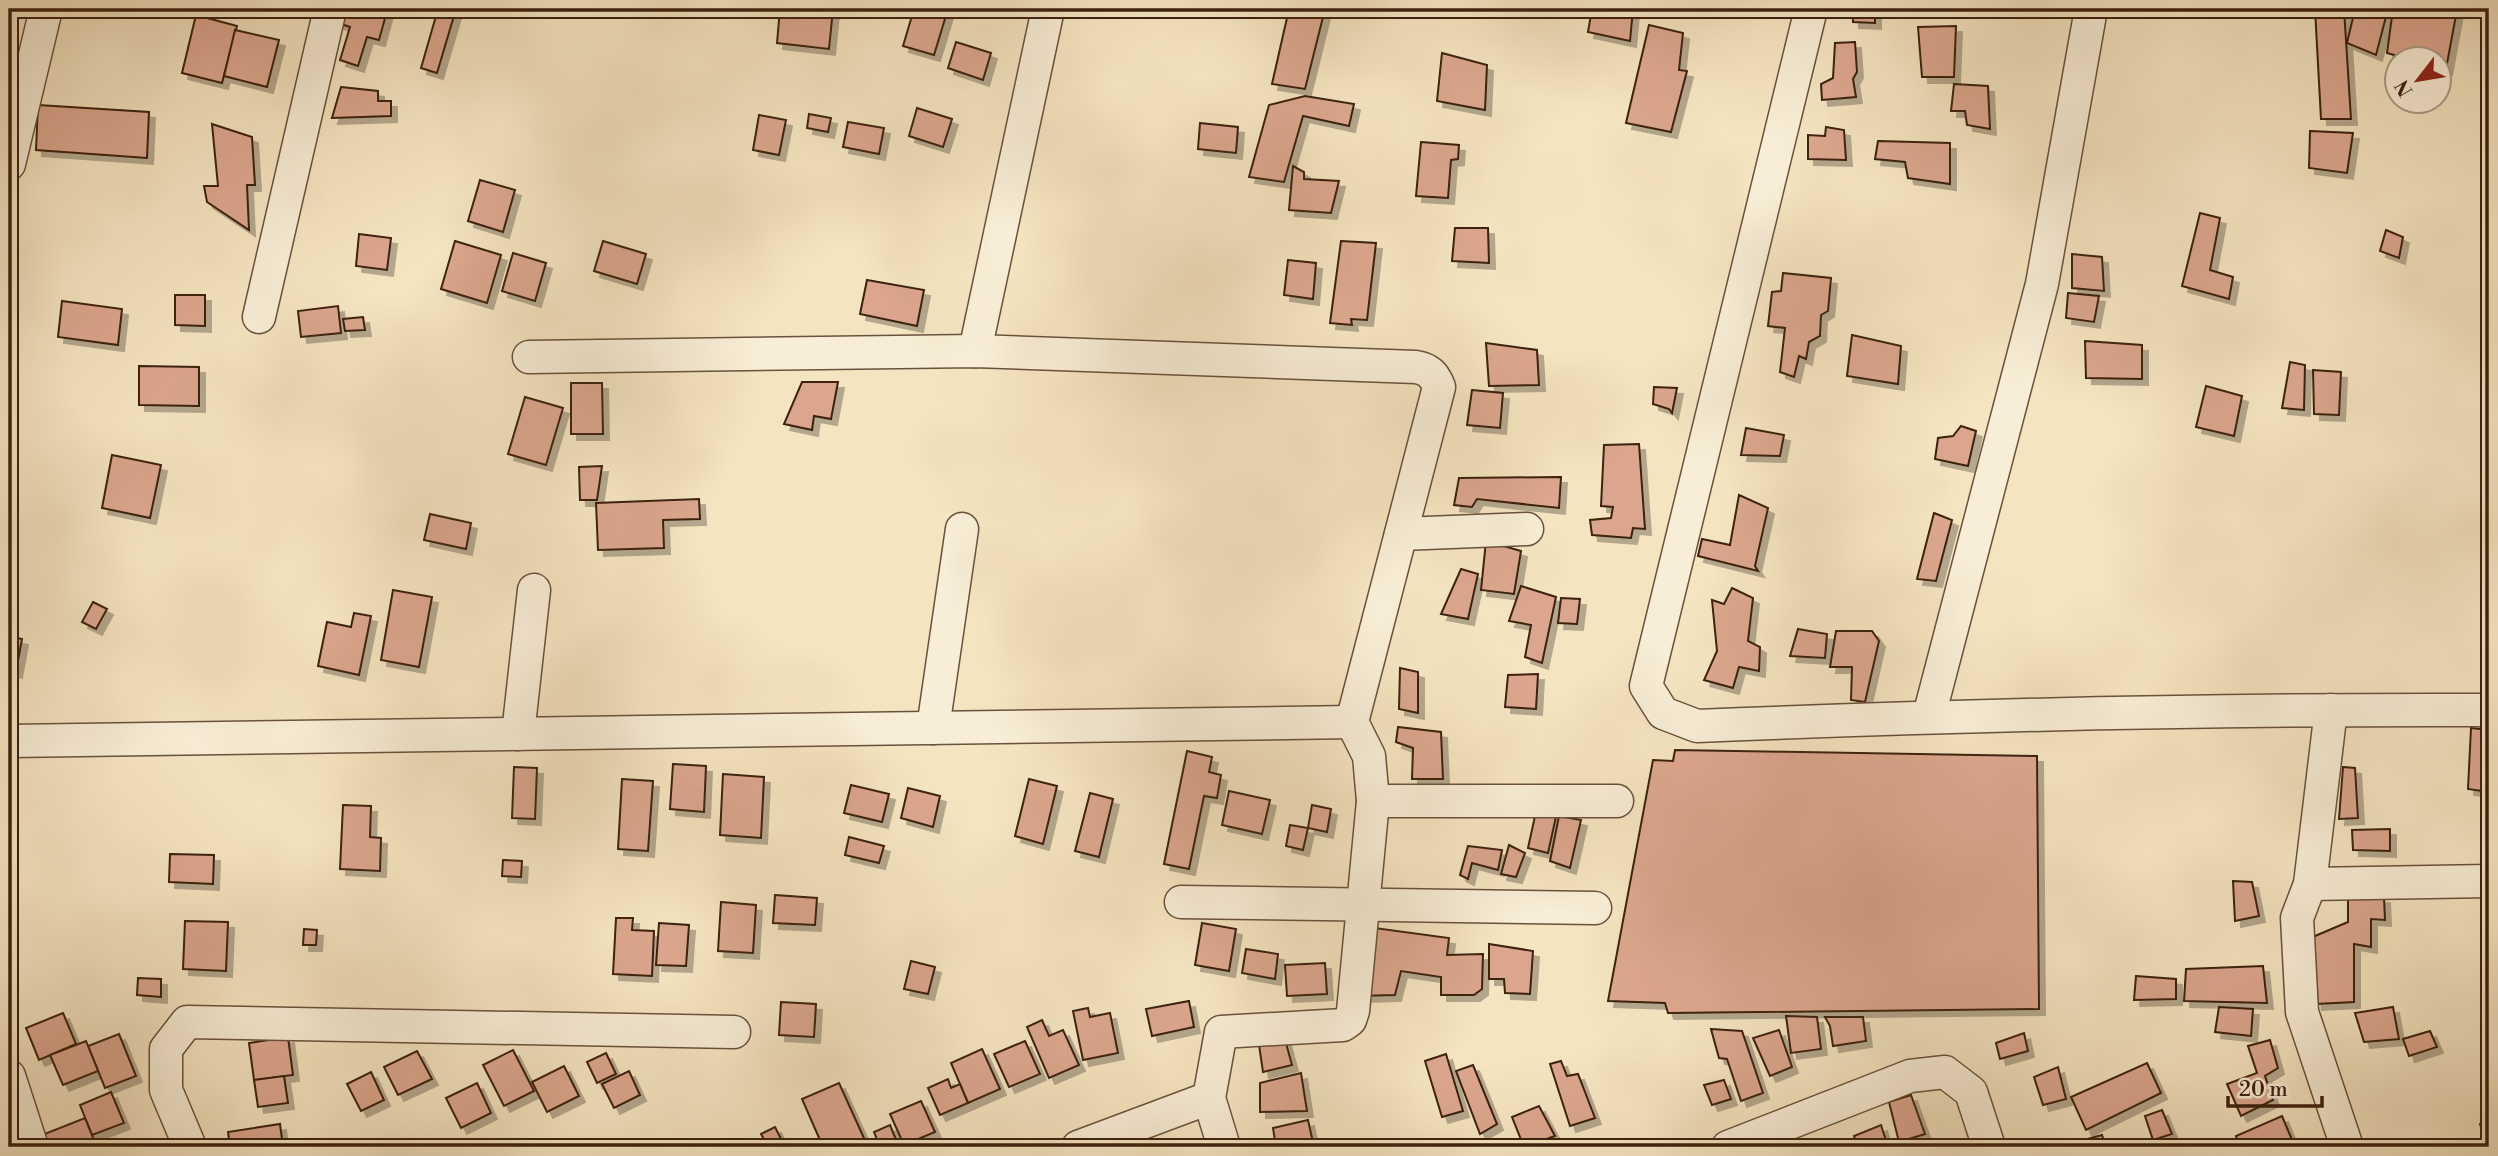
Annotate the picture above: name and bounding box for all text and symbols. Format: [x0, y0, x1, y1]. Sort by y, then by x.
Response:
north arrow [2382, 46, 2452, 116]
text: N [2390, 76, 2418, 101]
scale bar [2228, 1065, 2323, 1109]
text: 20 m [2239, 1077, 2288, 1103]

